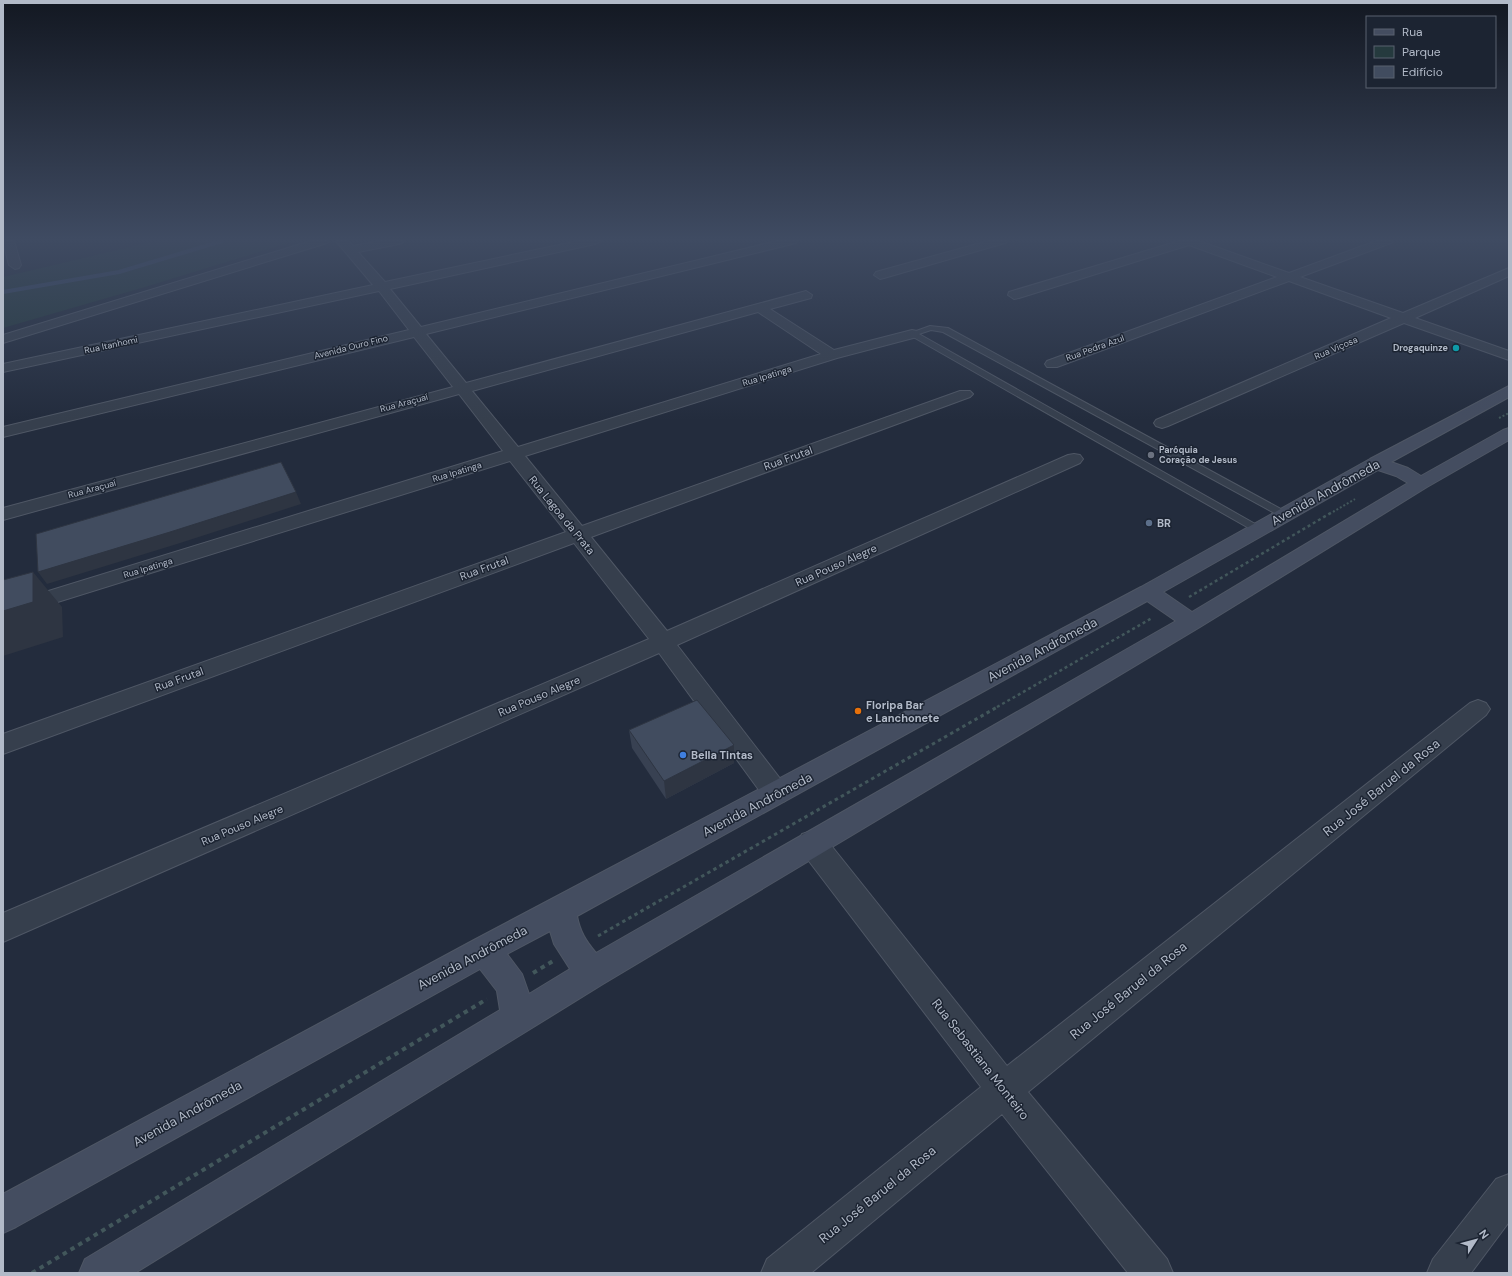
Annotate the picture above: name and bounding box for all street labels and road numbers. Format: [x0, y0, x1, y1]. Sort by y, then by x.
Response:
street label: Avenida Ouro Fino [313, 332, 389, 362]
street label: Rua Pedra Azul [1064, 332, 1126, 364]
street label: Rua Itanhomi [83, 333, 139, 357]
street label: Rua Viçosa [1313, 333, 1360, 362]
street label: Rua Ipatinga [741, 363, 793, 389]
street label: Rua Araçuaí [379, 391, 429, 415]
street label: Rua Frutal [762, 443, 814, 473]
street label: Avenida Andrômeda [1268, 455, 1383, 529]
street label: Rua Ipatinga [431, 459, 483, 485]
street label: Rua Lagoa da Prata [526, 473, 598, 557]
street label: Rua Araçuaí [67, 477, 117, 501]
street label: Rua Pouso Alegre [793, 541, 879, 589]
street label: Rua Frutal [458, 553, 510, 583]
street label: Rua Ipatinga [122, 555, 174, 581]
street label: Avenida Andrômeda [984, 613, 1100, 686]
street label: Rua Frutal [153, 664, 205, 694]
street label: Rua Pouso Alegre [496, 672, 582, 720]
street label: Rua José Baruel da Rosa [1319, 735, 1443, 840]
street label: Avenida Andrômeda [699, 768, 815, 841]
street label: Rua Pouso Alegre [199, 801, 285, 849]
street label: Avenida Andrômeda [414, 921, 530, 994]
street label: Rua José Baruel da Rosa [1066, 938, 1190, 1043]
street label: Rua Sebastiana Monteiro [928, 995, 1033, 1124]
street label: Avenida Andrômeda [130, 1076, 245, 1150]
street label: Rua José Baruel da Rosa [815, 1142, 939, 1247]

